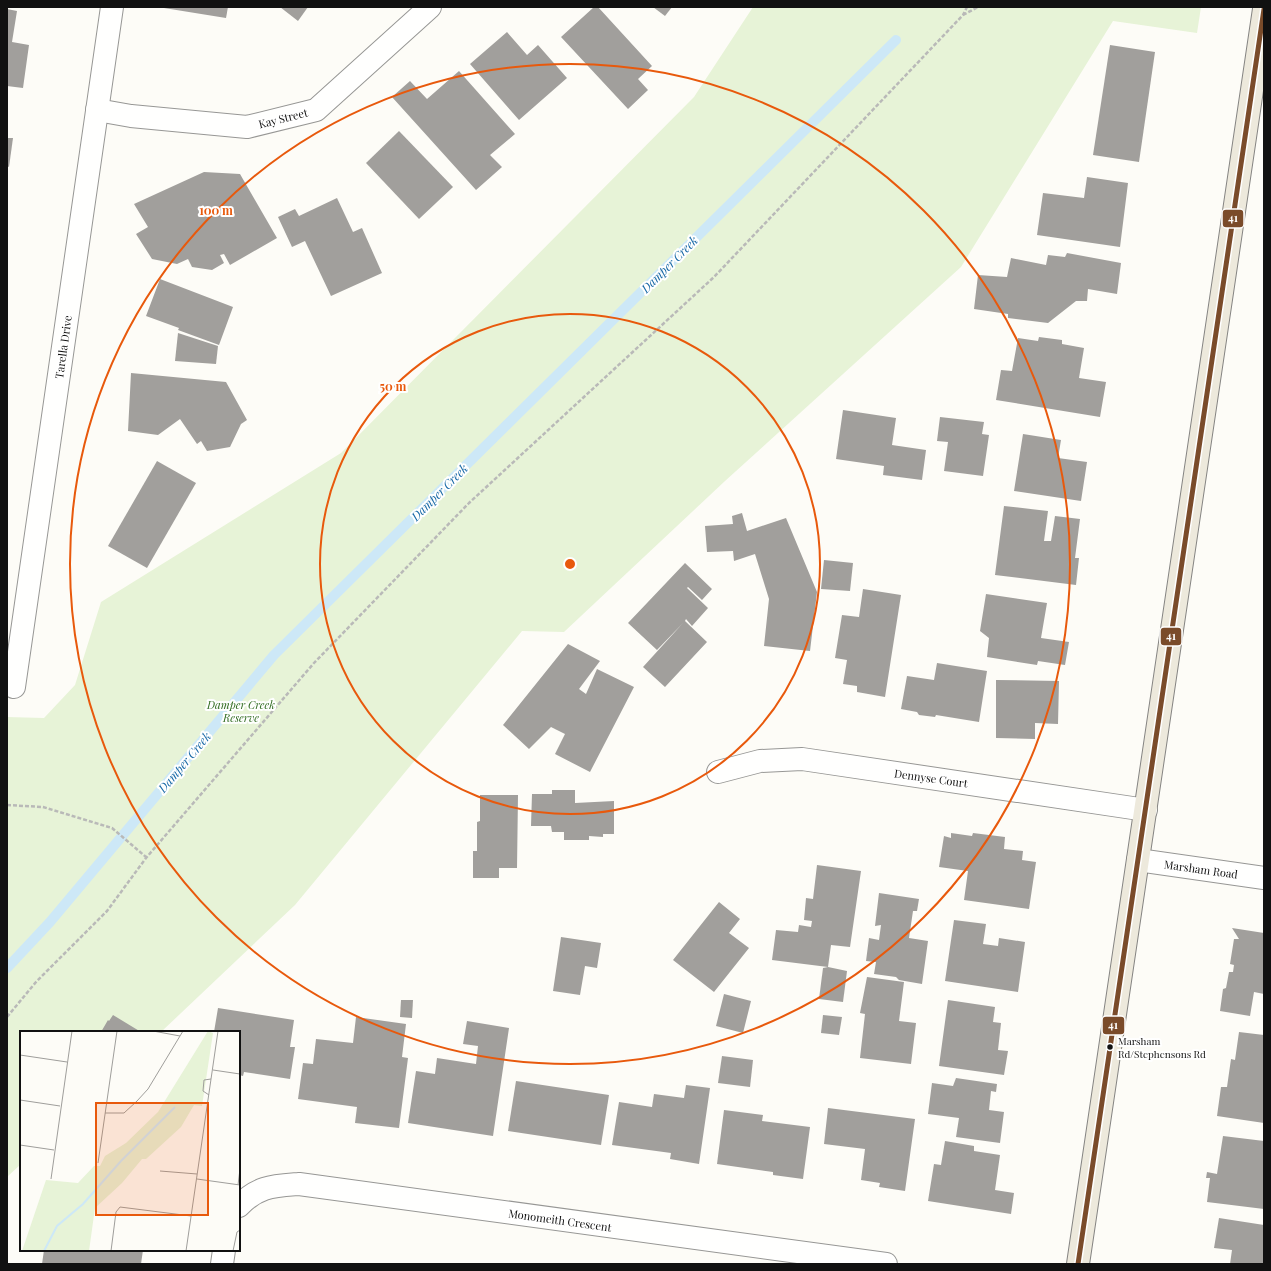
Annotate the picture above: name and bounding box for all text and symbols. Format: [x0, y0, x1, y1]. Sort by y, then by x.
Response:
street label: Kay Street [257, 105, 309, 131]
text: 100 m [199, 202, 233, 218]
line badge: 41 [1222, 209, 1244, 228]
text: 41 [1228, 210, 1238, 225]
water label: Damper Creek [636, 232, 701, 297]
street label: Tarella Drive [51, 314, 75, 380]
text: 50 m [380, 378, 407, 394]
water label: Damper Creek [406, 460, 471, 525]
centre of rings [563, 557, 577, 571]
line badge: 41 [1160, 627, 1182, 646]
text: 41 [1166, 628, 1176, 643]
park label: Damper Creek Reserve [206, 697, 275, 725]
water label: Damper Creek [153, 729, 214, 796]
street label: Dennyse Court [893, 765, 969, 791]
street label: Marsham Road [1163, 856, 1239, 882]
line badge: 41 [1102, 1016, 1125, 1035]
text: 41 [1108, 1017, 1118, 1032]
inset map [20, 1031, 240, 1251]
place label: Marsham Rd/Stephensons Rd [1118, 1034, 1206, 1061]
marker: Marsham Rd/Stephensons Rd [1105, 1042, 1115, 1052]
street label: Monomeith Crescent [508, 1205, 613, 1235]

